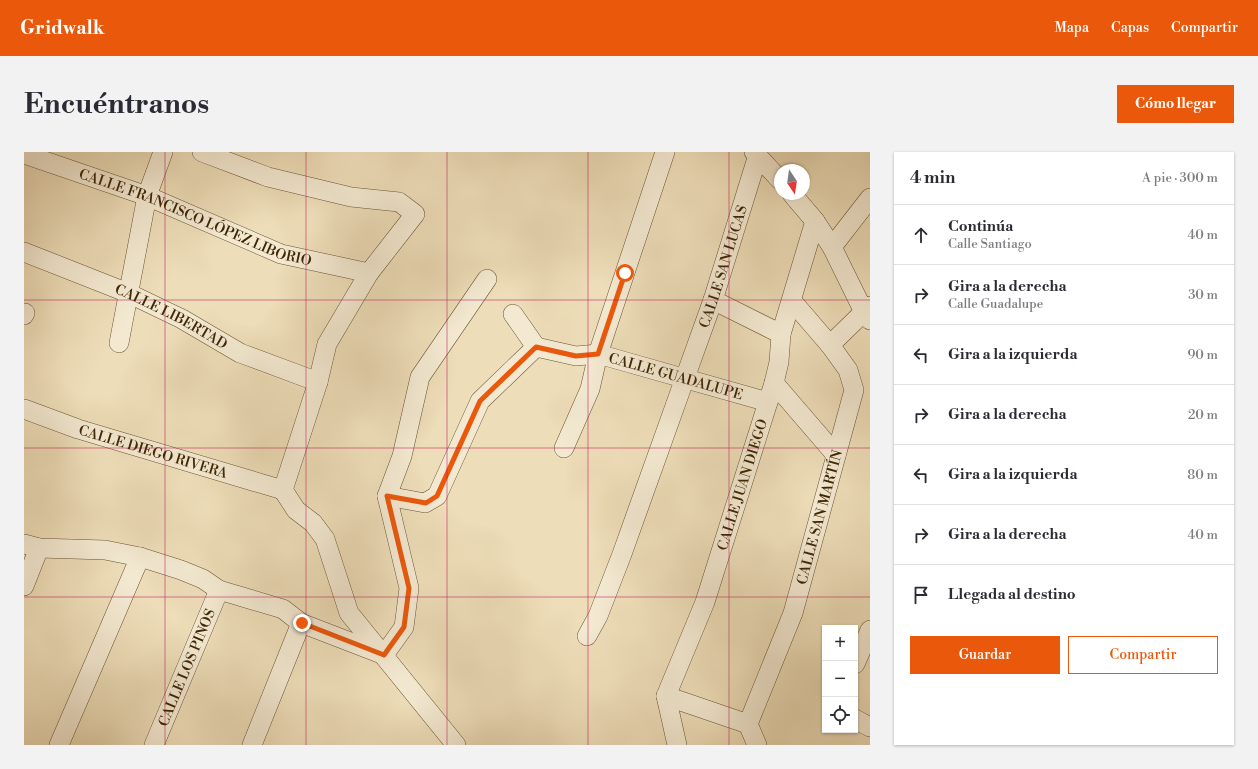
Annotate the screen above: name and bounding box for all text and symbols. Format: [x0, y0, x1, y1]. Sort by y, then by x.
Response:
text: Gridwalk [20, 16, 104, 40]
text: Mapa [1054, 19, 1089, 37]
text: Capas [1111, 19, 1149, 37]
text: Compartir [1171, 19, 1238, 37]
button: Cómo llegar [1117, 85, 1234, 123]
text: Encuéntranos [24, 87, 209, 122]
north arrow [774, 164, 810, 200]
street label: CALLE FRANCISCO LÓPEZ LIBORIO [76, 165, 313, 270]
text: 4 min [910, 167, 955, 189]
text: A pie · 300 m [1142, 170, 1218, 186]
street label: CALLE SAN LUCAS [696, 203, 752, 331]
text: Continúa [948, 217, 1013, 236]
icon: ahead [910, 224, 932, 246]
text: 40 m [1188, 227, 1218, 243]
text: Calle Santiago [948, 236, 1032, 252]
route start [616, 264, 634, 282]
text: Gira a la derecha [948, 277, 1067, 296]
street label: CALLE LIBERTAD [112, 281, 231, 354]
icon: right [910, 284, 932, 306]
text: 30 m [1188, 287, 1218, 303]
text: Calle Guadalupe [948, 296, 1043, 312]
icon: left [910, 344, 932, 366]
text: Gira a la izquierda [948, 345, 1078, 364]
text: 90 m [1187, 347, 1218, 363]
street label: CALLE GUADALUPE [606, 349, 745, 404]
icon: right [910, 404, 932, 426]
text: Gira a la derecha [948, 405, 1067, 424]
text: 20 m [1188, 407, 1218, 423]
street label: CALLE JUAN DIEGO [714, 417, 772, 553]
street label: CALLE DIEGO RIVERA [76, 422, 230, 483]
street label: CALLE SAN MARTÍN [793, 448, 847, 587]
icon: left [910, 464, 932, 486]
text: Gira a la izquierda [948, 465, 1078, 484]
text: 80 m [1187, 467, 1218, 483]
icon: right [910, 524, 932, 546]
text: Gira a la derecha [948, 525, 1067, 544]
text: 40 m [1188, 527, 1218, 543]
icon: arrive [910, 584, 932, 606]
text: Llegada al destino [948, 585, 1076, 604]
street label: CALLE LOS PINOS [155, 606, 220, 729]
route end [293, 614, 311, 632]
map controls [822, 625, 858, 733]
button: + [822, 625, 858, 661]
button: Guardar [910, 636, 1060, 674]
button: Compartir [1068, 636, 1218, 674]
button: − [822, 661, 858, 697]
button: locate [822, 697, 858, 733]

